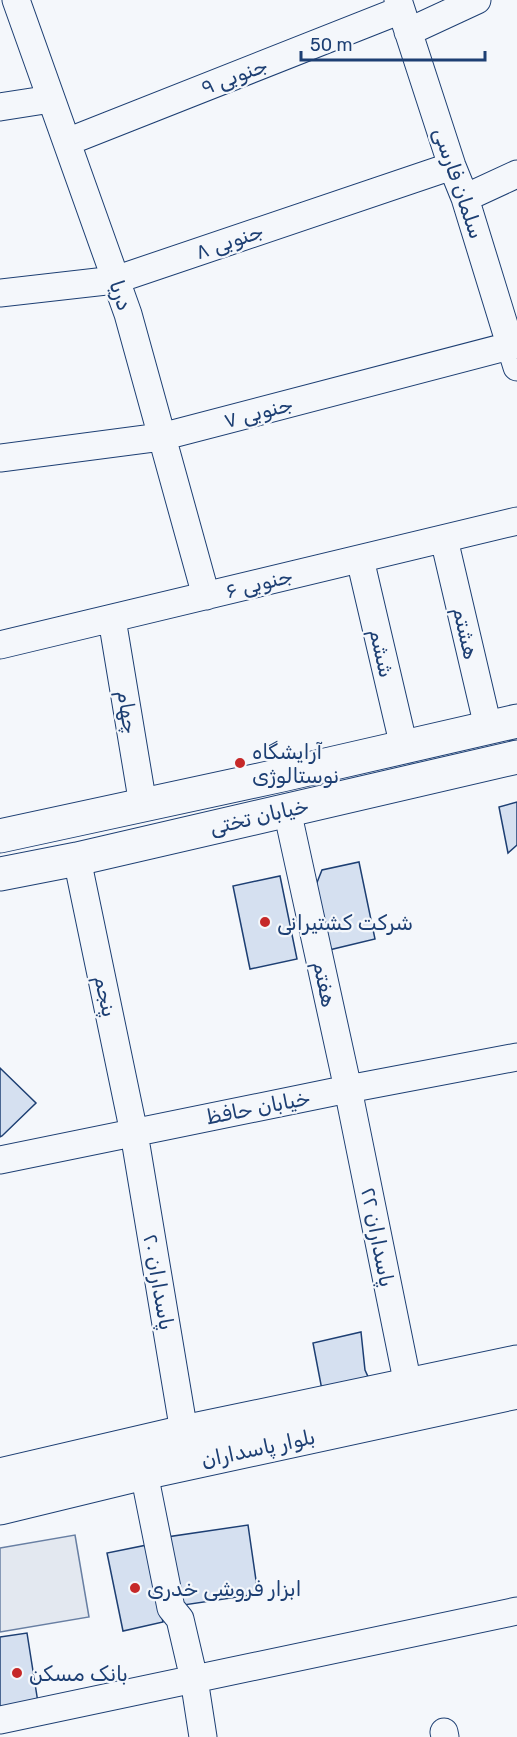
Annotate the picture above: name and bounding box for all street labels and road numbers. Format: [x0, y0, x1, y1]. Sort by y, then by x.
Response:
street label: ۹ جنوبی [197, 52, 271, 100]
street label: سلمان فارسی [428, 124, 490, 242]
street label: ۸ جنوبی [192, 218, 266, 264]
street label: دریا [104, 277, 138, 313]
street label: ۷ جنوبی [221, 391, 295, 433]
street label: ۶ جنوبی [223, 563, 295, 603]
street label: هشتم [446, 604, 484, 662]
street label: ششم [362, 626, 400, 680]
street label: چهام [111, 689, 144, 735]
street label: خیابان تختی [207, 792, 311, 840]
street label: هفتم [306, 959, 342, 1010]
street label: پنجم [87, 973, 123, 1019]
street label: خیابان حافظ [204, 1085, 312, 1129]
street label: پاسداران ۲۲ [354, 1185, 400, 1289]
street label: پاسداران ۲۰ [136, 1232, 180, 1332]
street label: بلوار پاسداران [199, 1424, 318, 1474]

